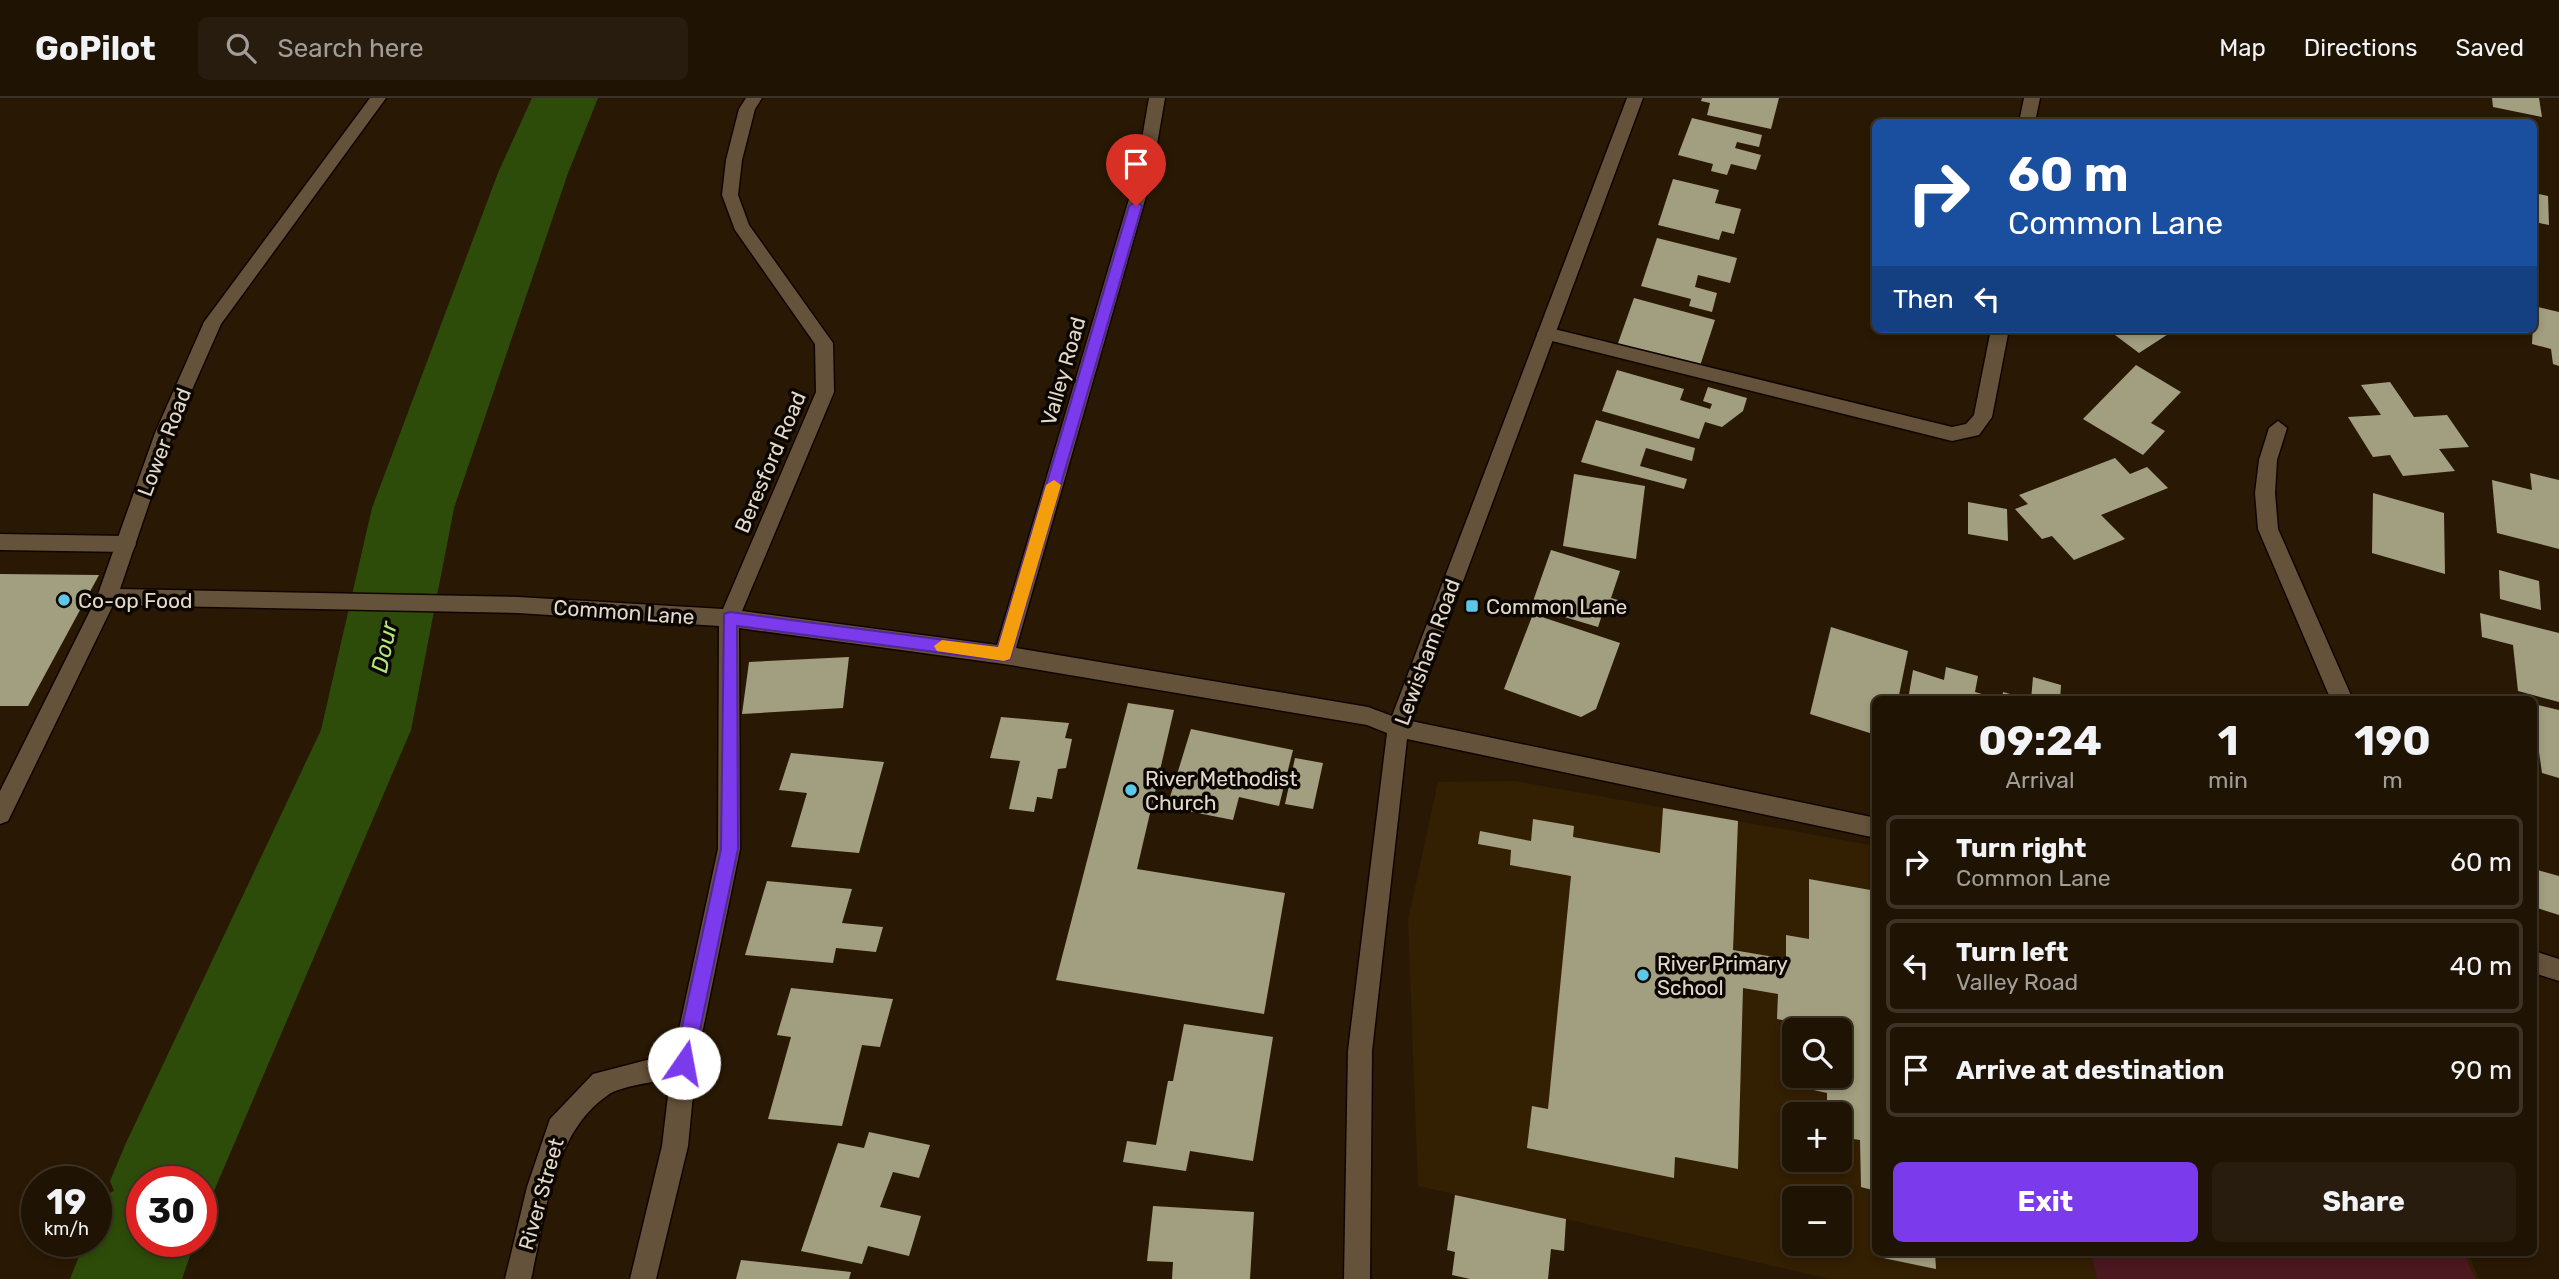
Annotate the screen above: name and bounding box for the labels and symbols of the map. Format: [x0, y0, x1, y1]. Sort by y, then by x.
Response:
pin [1106, 134, 1166, 206]
street label: Valley Road [1036, 314, 1090, 428]
street label: Lower Road [132, 384, 196, 500]
street label: Beresford Road [729, 388, 811, 536]
street label: Lewisham Road [1389, 576, 1465, 728]
place label: Co-op Food [78, 588, 193, 613]
marker: Co-op Food [56, 592, 72, 608]
place label: Common Lane [1486, 594, 1627, 619]
street label: Common Lane [553, 595, 695, 629]
marker: Common Lane [1464, 598, 1480, 614]
water label: Dour [365, 618, 403, 675]
place label: River Methodist Church [1145, 766, 1297, 815]
marker: River Methodist Church [1123, 782, 1139, 798]
place label: River Primary School [1657, 951, 1788, 1000]
marker: River Primary School [1635, 967, 1651, 983]
position arrow [647, 1026, 721, 1100]
street label: River Street [513, 1135, 569, 1253]
speed limit sign: 30 [126, 1166, 217, 1257]

